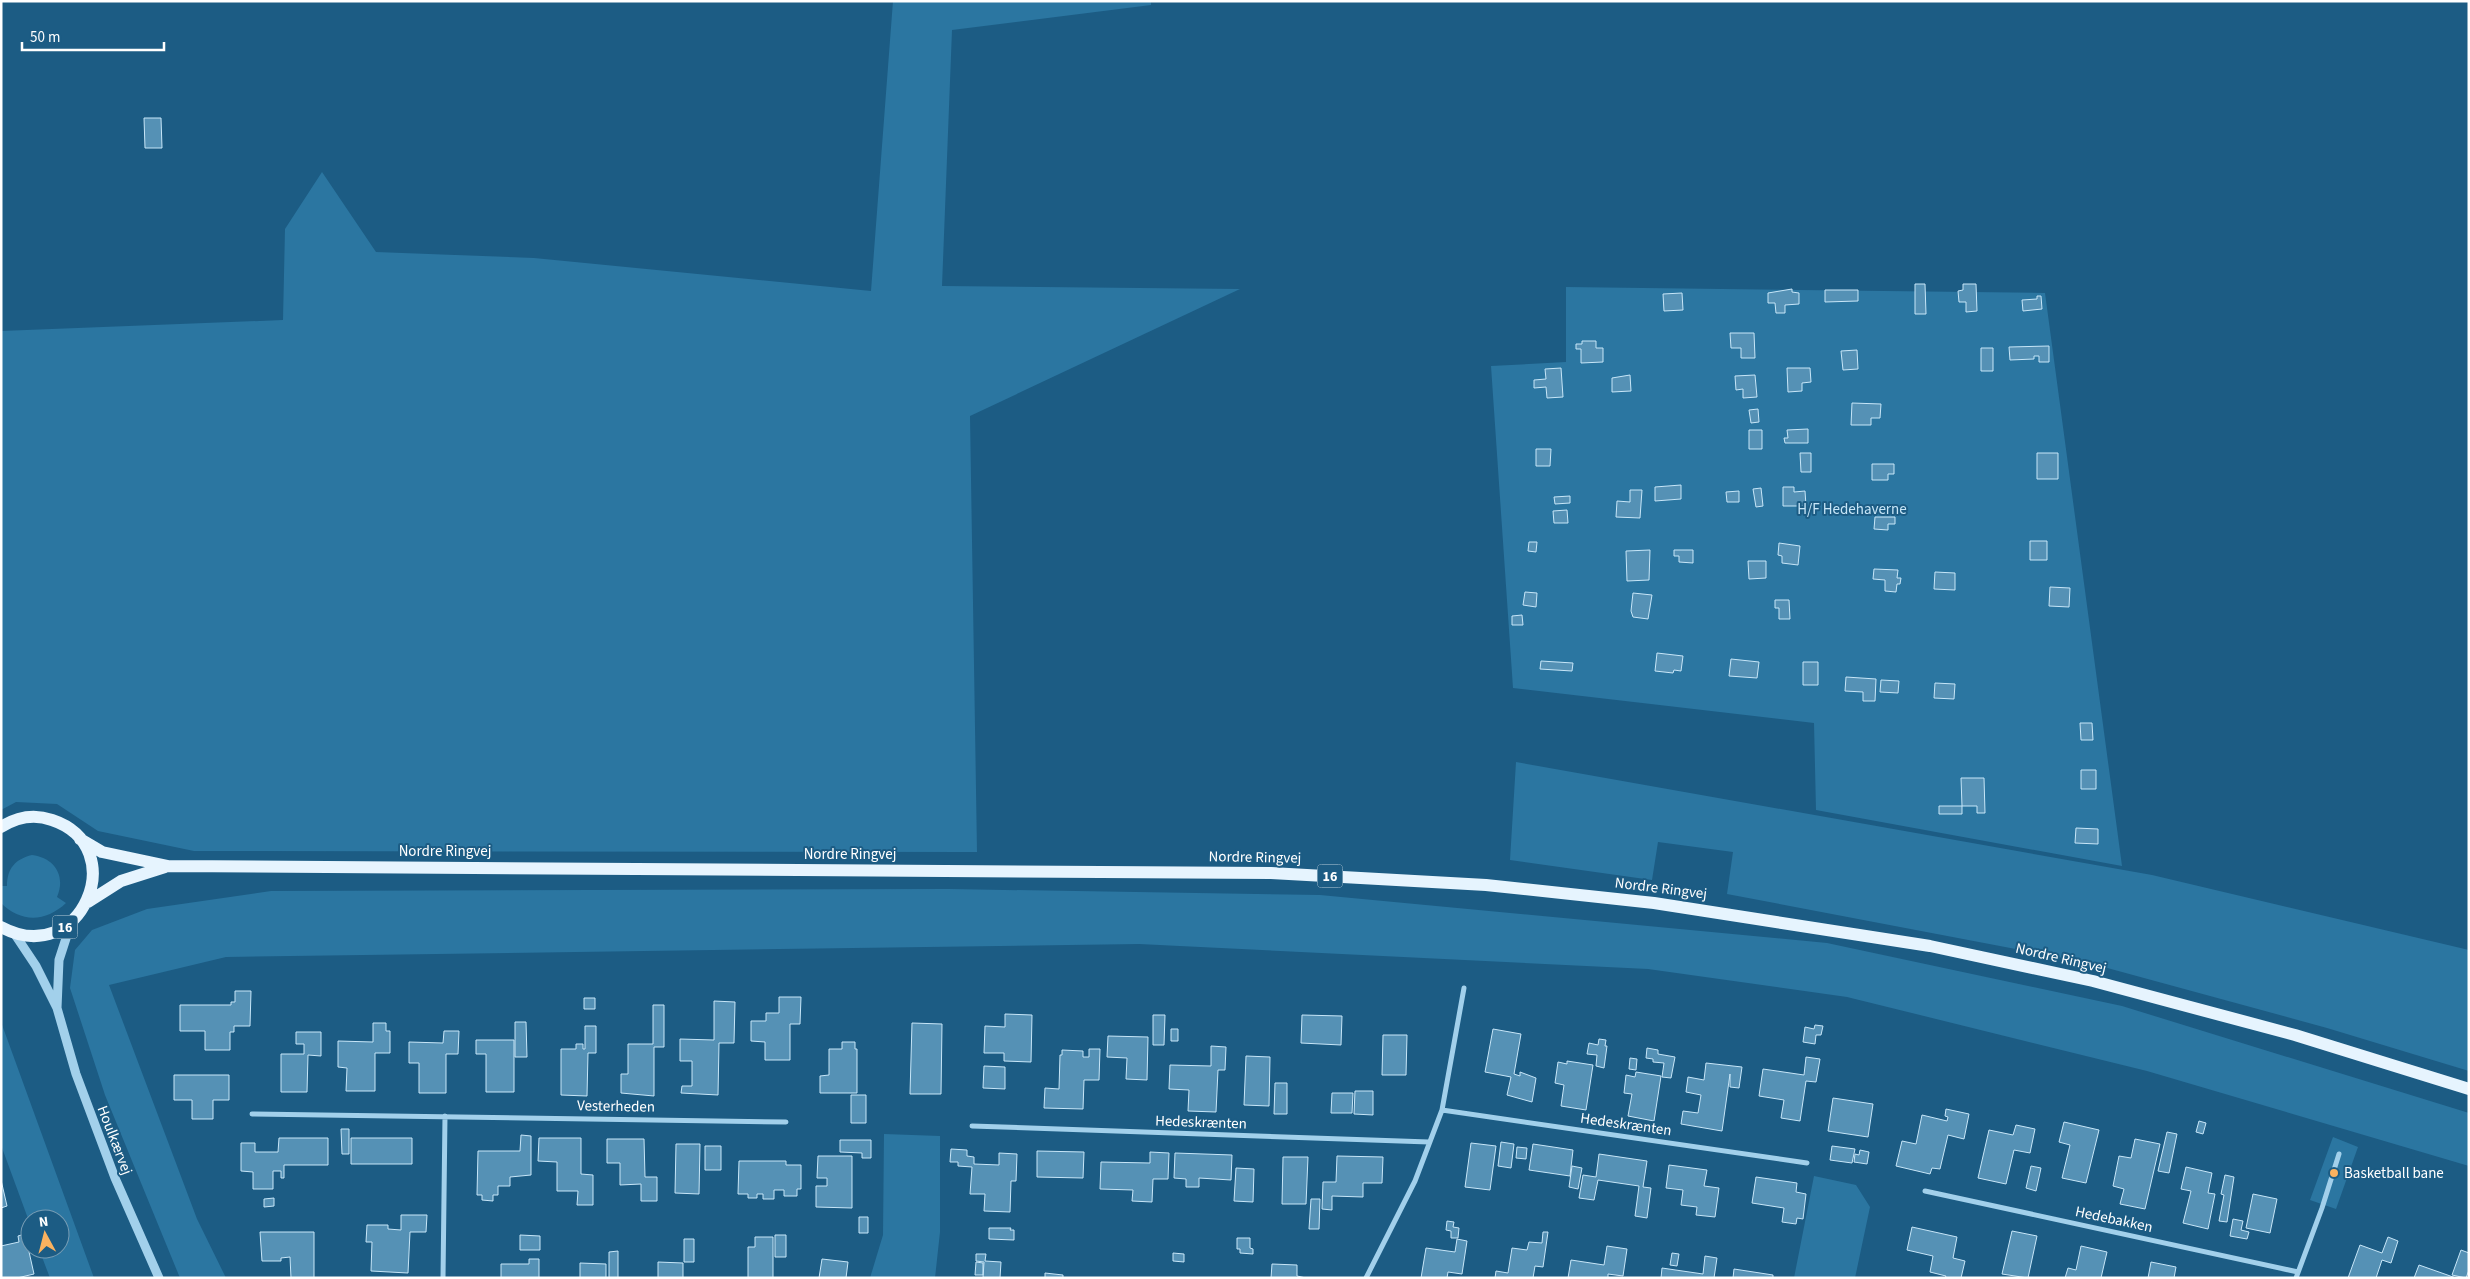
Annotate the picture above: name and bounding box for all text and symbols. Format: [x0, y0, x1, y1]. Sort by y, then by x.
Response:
scale bar [22, 20, 165, 52]
text: 50 m [30, 27, 60, 48]
park label: H/F Hedehaverne [1797, 499, 1907, 520]
street label: Nordre Ringvej [399, 841, 491, 862]
street label: Nordre Ringvej [804, 844, 896, 865]
street label: Nordre Ringvej [1208, 846, 1302, 869]
road number: 16 [1318, 864, 1342, 888]
street label: Nordre Ringvej [1614, 872, 1708, 905]
road number: 16 [52, 916, 78, 939]
street label: Nordre Ringvej [2013, 938, 2108, 979]
street label: Vesterheden [577, 1095, 655, 1118]
street label: Houlkærvej [92, 1103, 137, 1178]
street label: Hedeskrænten [1579, 1108, 1673, 1141]
street label: Hedeskrænten [1155, 1110, 1247, 1135]
place label: Basketball bane [2344, 1163, 2444, 1184]
marker: Basketball bane [2328, 1167, 2340, 1179]
street label: Hedebakken [2073, 1201, 2155, 1238]
north arrow [20, 1209, 70, 1259]
text: N [38, 1212, 49, 1233]

